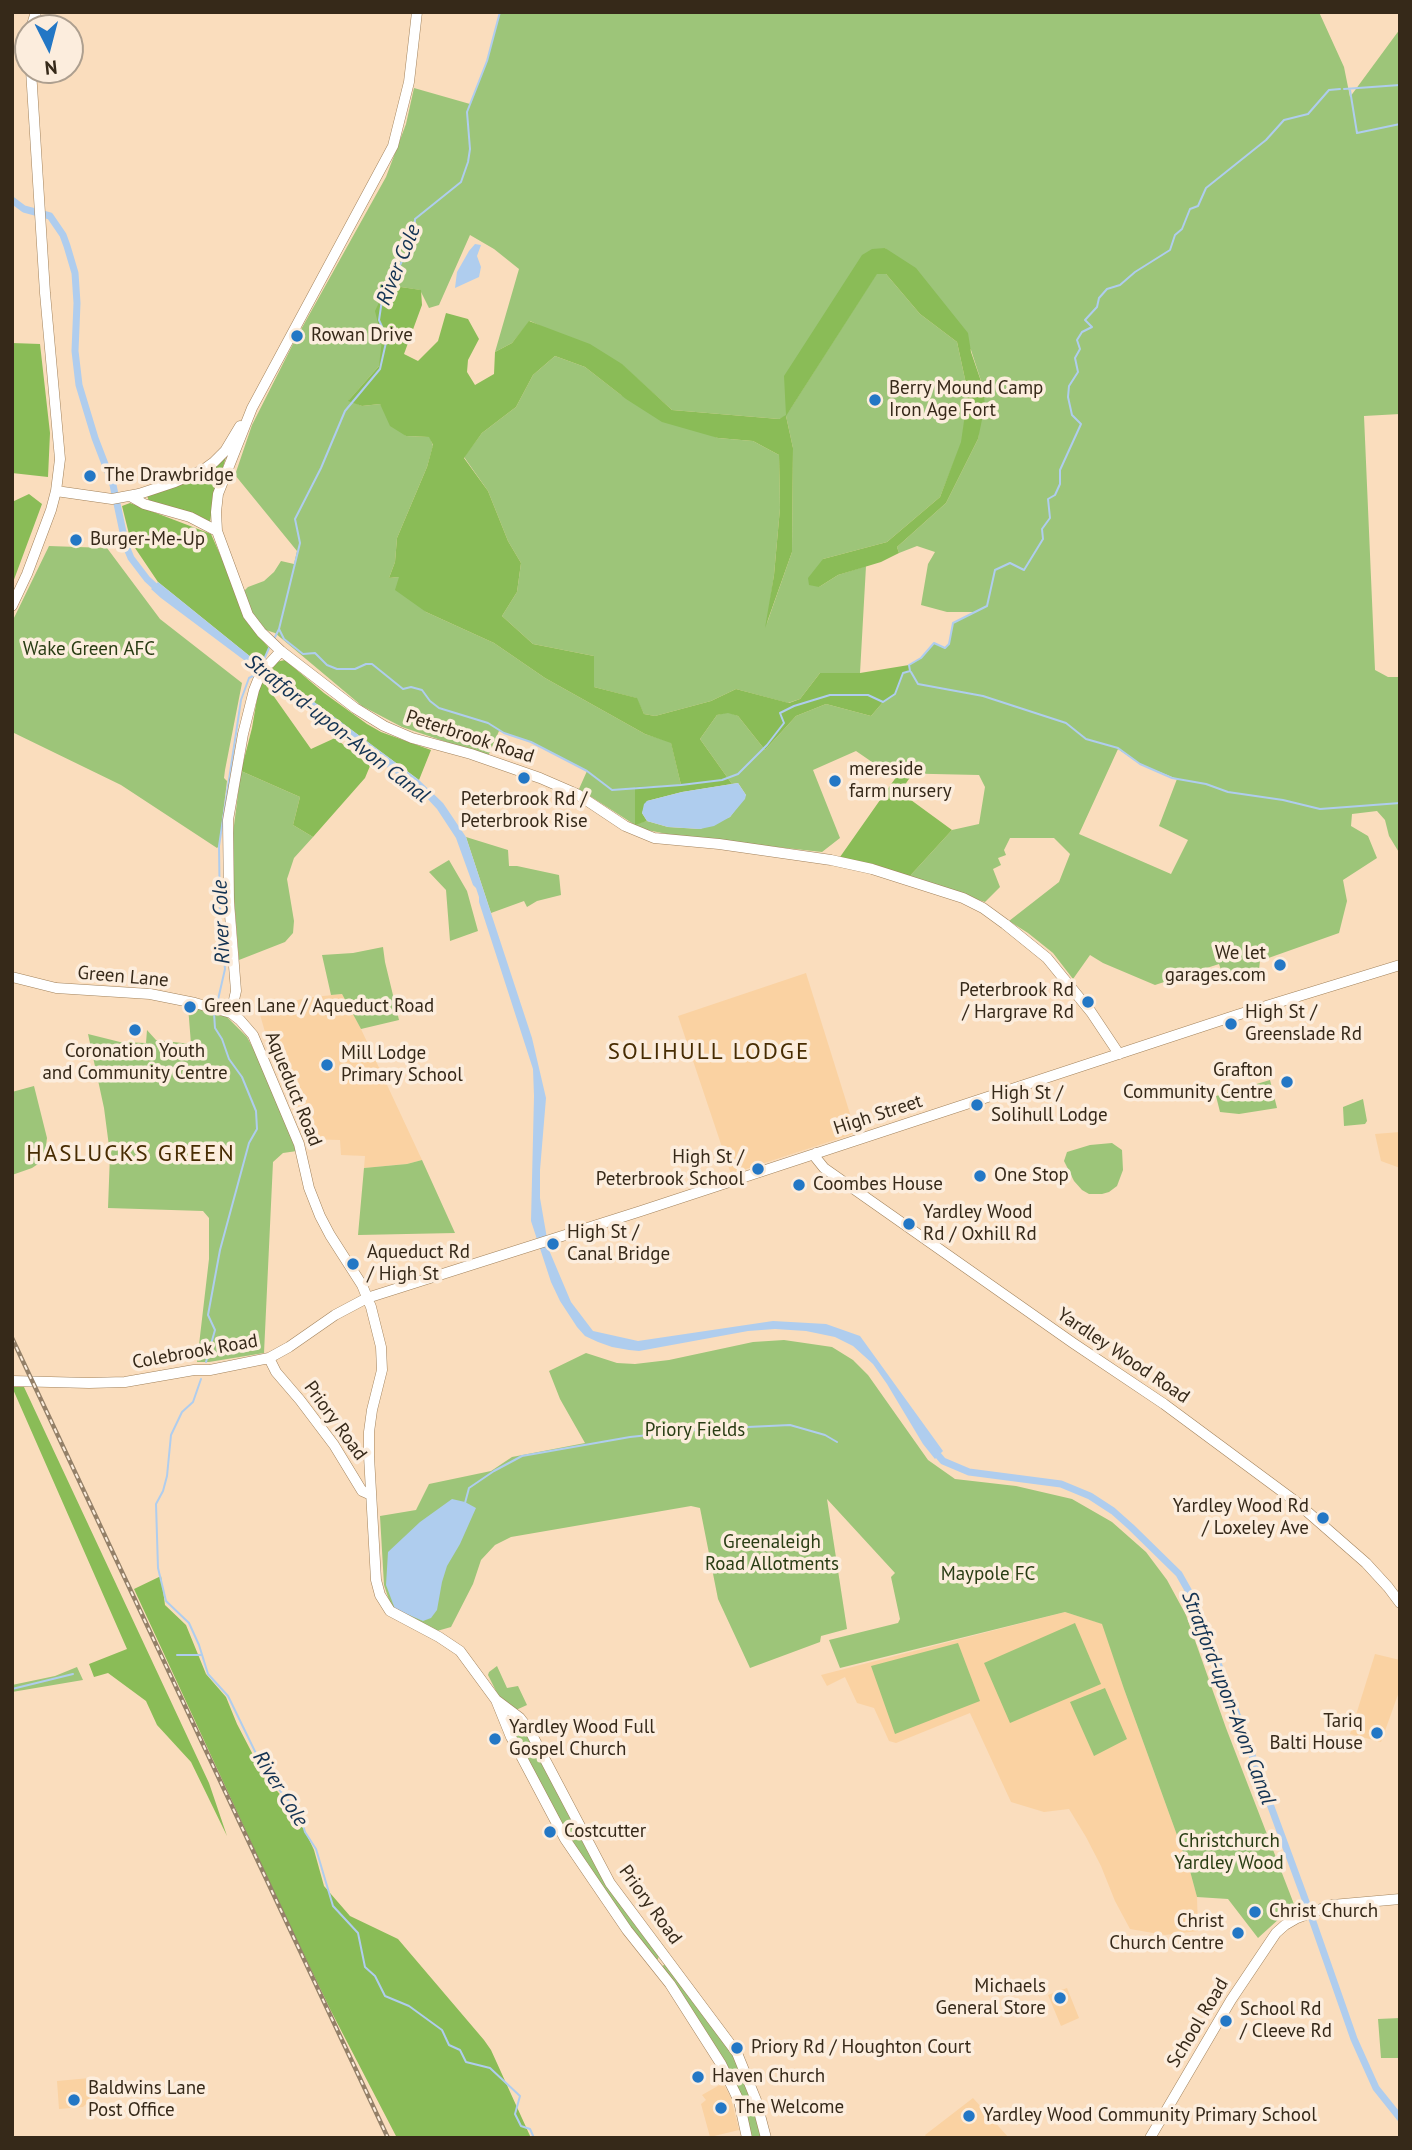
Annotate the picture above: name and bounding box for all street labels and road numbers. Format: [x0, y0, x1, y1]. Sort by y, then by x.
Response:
street label: Peterbrook Road [403, 706, 537, 768]
street label: Green Lane [76, 962, 170, 992]
street label: Aqueduct Road [260, 1028, 326, 1150]
street label: High Street [831, 1090, 925, 1140]
street label: Yardley Wood Road [1052, 1303, 1194, 1409]
street label: Colebrook Road [130, 1330, 260, 1374]
street label: Priory Road [299, 1377, 371, 1465]
street label: Priory Road [614, 1861, 686, 1949]
street label: School Road [1162, 1974, 1234, 2072]

